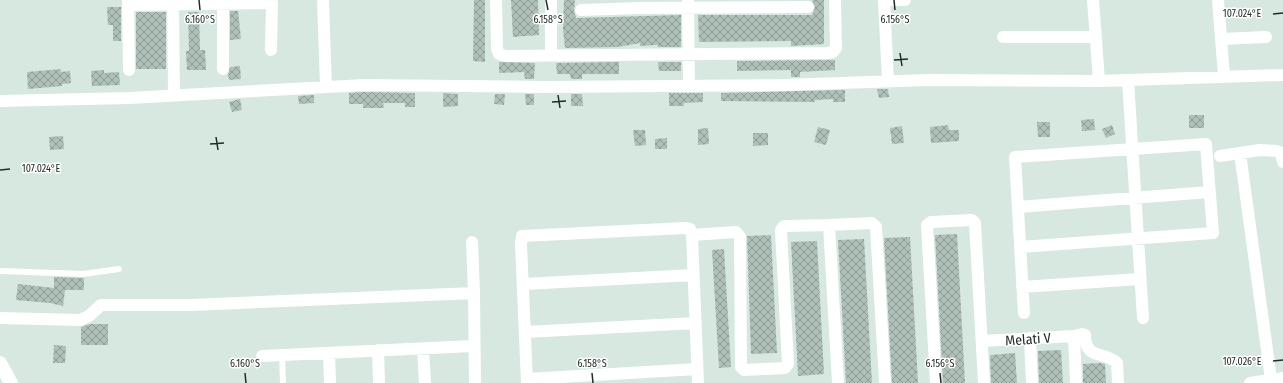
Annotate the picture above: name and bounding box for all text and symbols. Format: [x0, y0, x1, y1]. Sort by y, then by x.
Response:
text: 107.024°E [1223, 8, 1262, 20]
text: 6.160°S [185, 14, 215, 26]
text: 6.158°S [533, 14, 563, 26]
text: 6.156°S [880, 14, 910, 26]
text: 107.024°E [22, 163, 61, 175]
street label: Melati V [1005, 329, 1052, 350]
text: 107.026°E [1223, 356, 1262, 368]
text: 6.160°S [230, 358, 260, 370]
text: 6.158°S [577, 358, 607, 370]
text: 6.156°S [925, 358, 955, 370]

